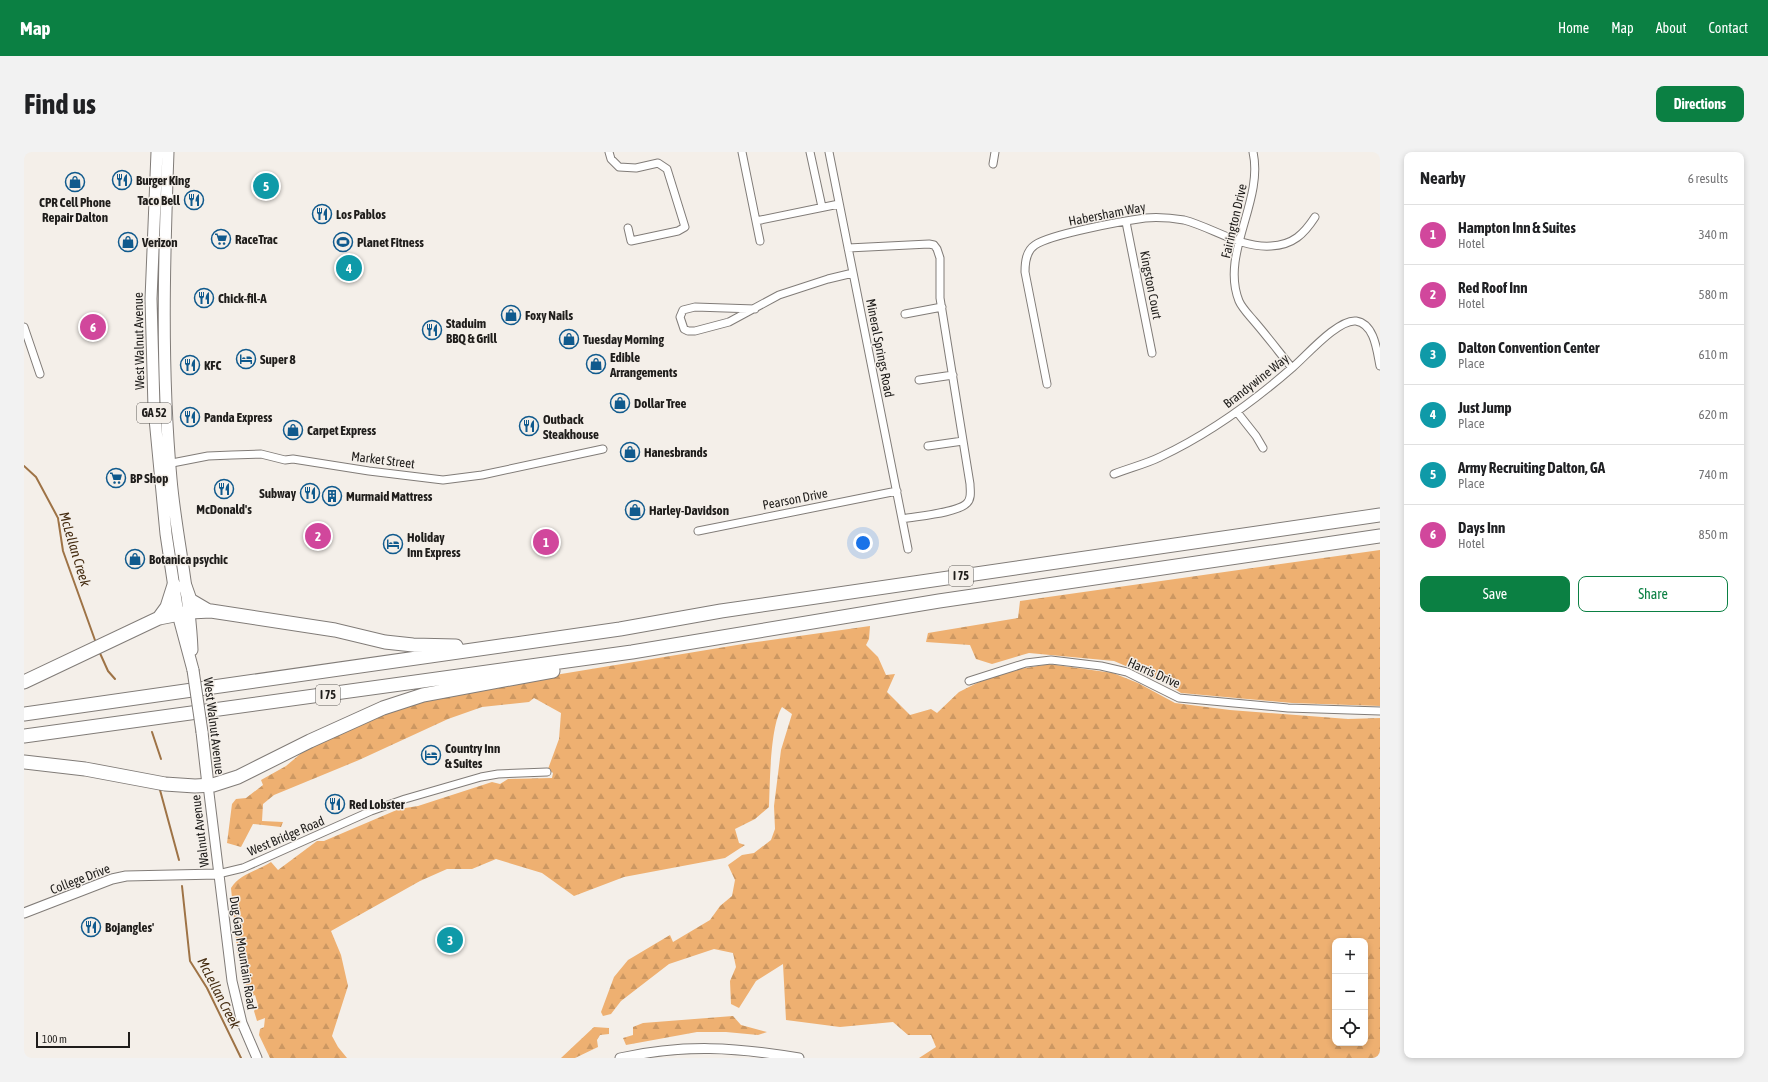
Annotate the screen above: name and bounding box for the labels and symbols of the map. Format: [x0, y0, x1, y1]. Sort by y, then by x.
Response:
restaurant icon: Burger King [111, 169, 133, 191]
shop icon: CPR Cell Phone Repair Dalton [64, 171, 86, 193]
pin: 5 [253, 171, 279, 201]
place label: Burger King [136, 173, 190, 188]
street label: Fairington Drive [1218, 182, 1250, 260]
restaurant icon: Taco Bell [183, 189, 205, 211]
place label: Taco Bell [138, 193, 181, 208]
place label: CPR Cell Phone Repair Dalton [39, 195, 111, 225]
street label: Habersham Way [1067, 199, 1147, 229]
restaurant icon: Los Pablos [311, 203, 333, 225]
place label: Los Pablos [336, 207, 386, 222]
supermarket icon: RaceTrac [210, 228, 232, 250]
shop icon: Verizon [117, 231, 139, 253]
sports icon: Planet Fitness [332, 231, 354, 253]
place label: RaceTrac [235, 232, 278, 247]
place label: Verizon [141, 235, 178, 250]
place label: Planet Fitness [357, 235, 424, 250]
street label: Kingston Court [1137, 250, 1165, 321]
pin: 4 [336, 253, 362, 283]
restaurant icon: Chick-fil-A [193, 287, 215, 309]
place label: Chick-fil-A [218, 291, 267, 306]
street label: West Walnut Avenue [131, 292, 147, 390]
street label: Mineral Springs Road [863, 297, 897, 399]
shop icon: Foxy Nails [500, 304, 522, 326]
place label: Foxy Nails [525, 308, 573, 323]
pin: 6 [80, 312, 106, 342]
place label: Staduim BBQ & Grill [446, 316, 497, 346]
restaurant icon: Staduim BBQ & Grill [421, 319, 443, 341]
shop icon: Tuesday Morning [558, 328, 580, 350]
place label: Tuesday Morning [583, 332, 664, 347]
hotel icon: Super 8 [235, 348, 257, 370]
place label: Edible Arrangements [609, 350, 678, 380]
street label: Brandywine Way [1220, 350, 1292, 411]
place label: Super 8 [260, 352, 296, 367]
shop icon: Edible Arrangements [585, 353, 607, 375]
restaurant icon: KFC [179, 354, 201, 376]
place label: KFC [204, 358, 222, 373]
shop icon: Dollar Tree [609, 392, 631, 414]
place label: Dollar Tree [634, 396, 687, 411]
road number: GA 52 [137, 403, 171, 423]
restaurant icon: Panda Express [179, 406, 201, 428]
place label: Panda Express [204, 410, 273, 425]
place label: Outback Steakhouse [543, 412, 599, 442]
restaurant icon: Outback Steakhouse [518, 415, 540, 437]
shop icon: Carpet Express [282, 419, 304, 441]
place label: Carpet Express [307, 423, 377, 438]
shop icon: Hanesbrands [619, 441, 641, 463]
place label: Hanesbrands [644, 445, 708, 460]
street label: Market Street [350, 449, 416, 471]
supermarket icon: BP Shop [105, 467, 127, 489]
place label: BP Shop [130, 471, 168, 486]
restaurant icon: McDonald's [213, 478, 235, 500]
restaurant icon: Subway [299, 482, 321, 504]
building icon: Murmaid Mattress [321, 485, 343, 507]
street label: Pearson Drive [761, 485, 829, 513]
place label: Subway [259, 486, 297, 501]
place label: Murmaid Mattress [346, 489, 433, 504]
shop icon: Harley-Davidson [624, 499, 646, 521]
place label: McDonald's [196, 502, 252, 517]
place label: Harley-Davidson [649, 503, 729, 518]
water label: McLellan Creek [56, 510, 94, 589]
pin: 2 [305, 521, 331, 551]
pin: 1 [533, 527, 559, 557]
place label: Holiday Inn Express [407, 530, 461, 560]
hotel icon: Holiday Inn Express [382, 533, 404, 555]
your location [853, 533, 873, 553]
shop icon: Botanica psychic [124, 548, 146, 570]
place label: Botanica psychic [149, 552, 228, 567]
road number: I 75 [949, 566, 973, 586]
street label: Harris Drive [1125, 655, 1183, 691]
street label: West Walnut Avenue [201, 677, 227, 775]
road number: I 75 [316, 685, 340, 705]
place label: Country Inn & Suites [445, 741, 500, 771]
hotel icon: Country Inn & Suites [420, 744, 442, 766]
restaurant icon: Red Lobster [324, 793, 346, 815]
street label: Walnut Avenue [188, 794, 212, 868]
place label: Red Lobster [349, 797, 406, 812]
street label: West Bridge Road [245, 813, 327, 859]
street label: College Drive [48, 861, 112, 897]
street label: Dug Gap Mountain Road [227, 895, 259, 1011]
restaurant icon: Bojangles' [80, 916, 102, 938]
place label: Bojangles' [105, 920, 154, 935]
pin: 3 [437, 925, 463, 955]
water label: McLellan Creek [194, 955, 244, 1032]
scale bar [36, 1030, 130, 1049]

